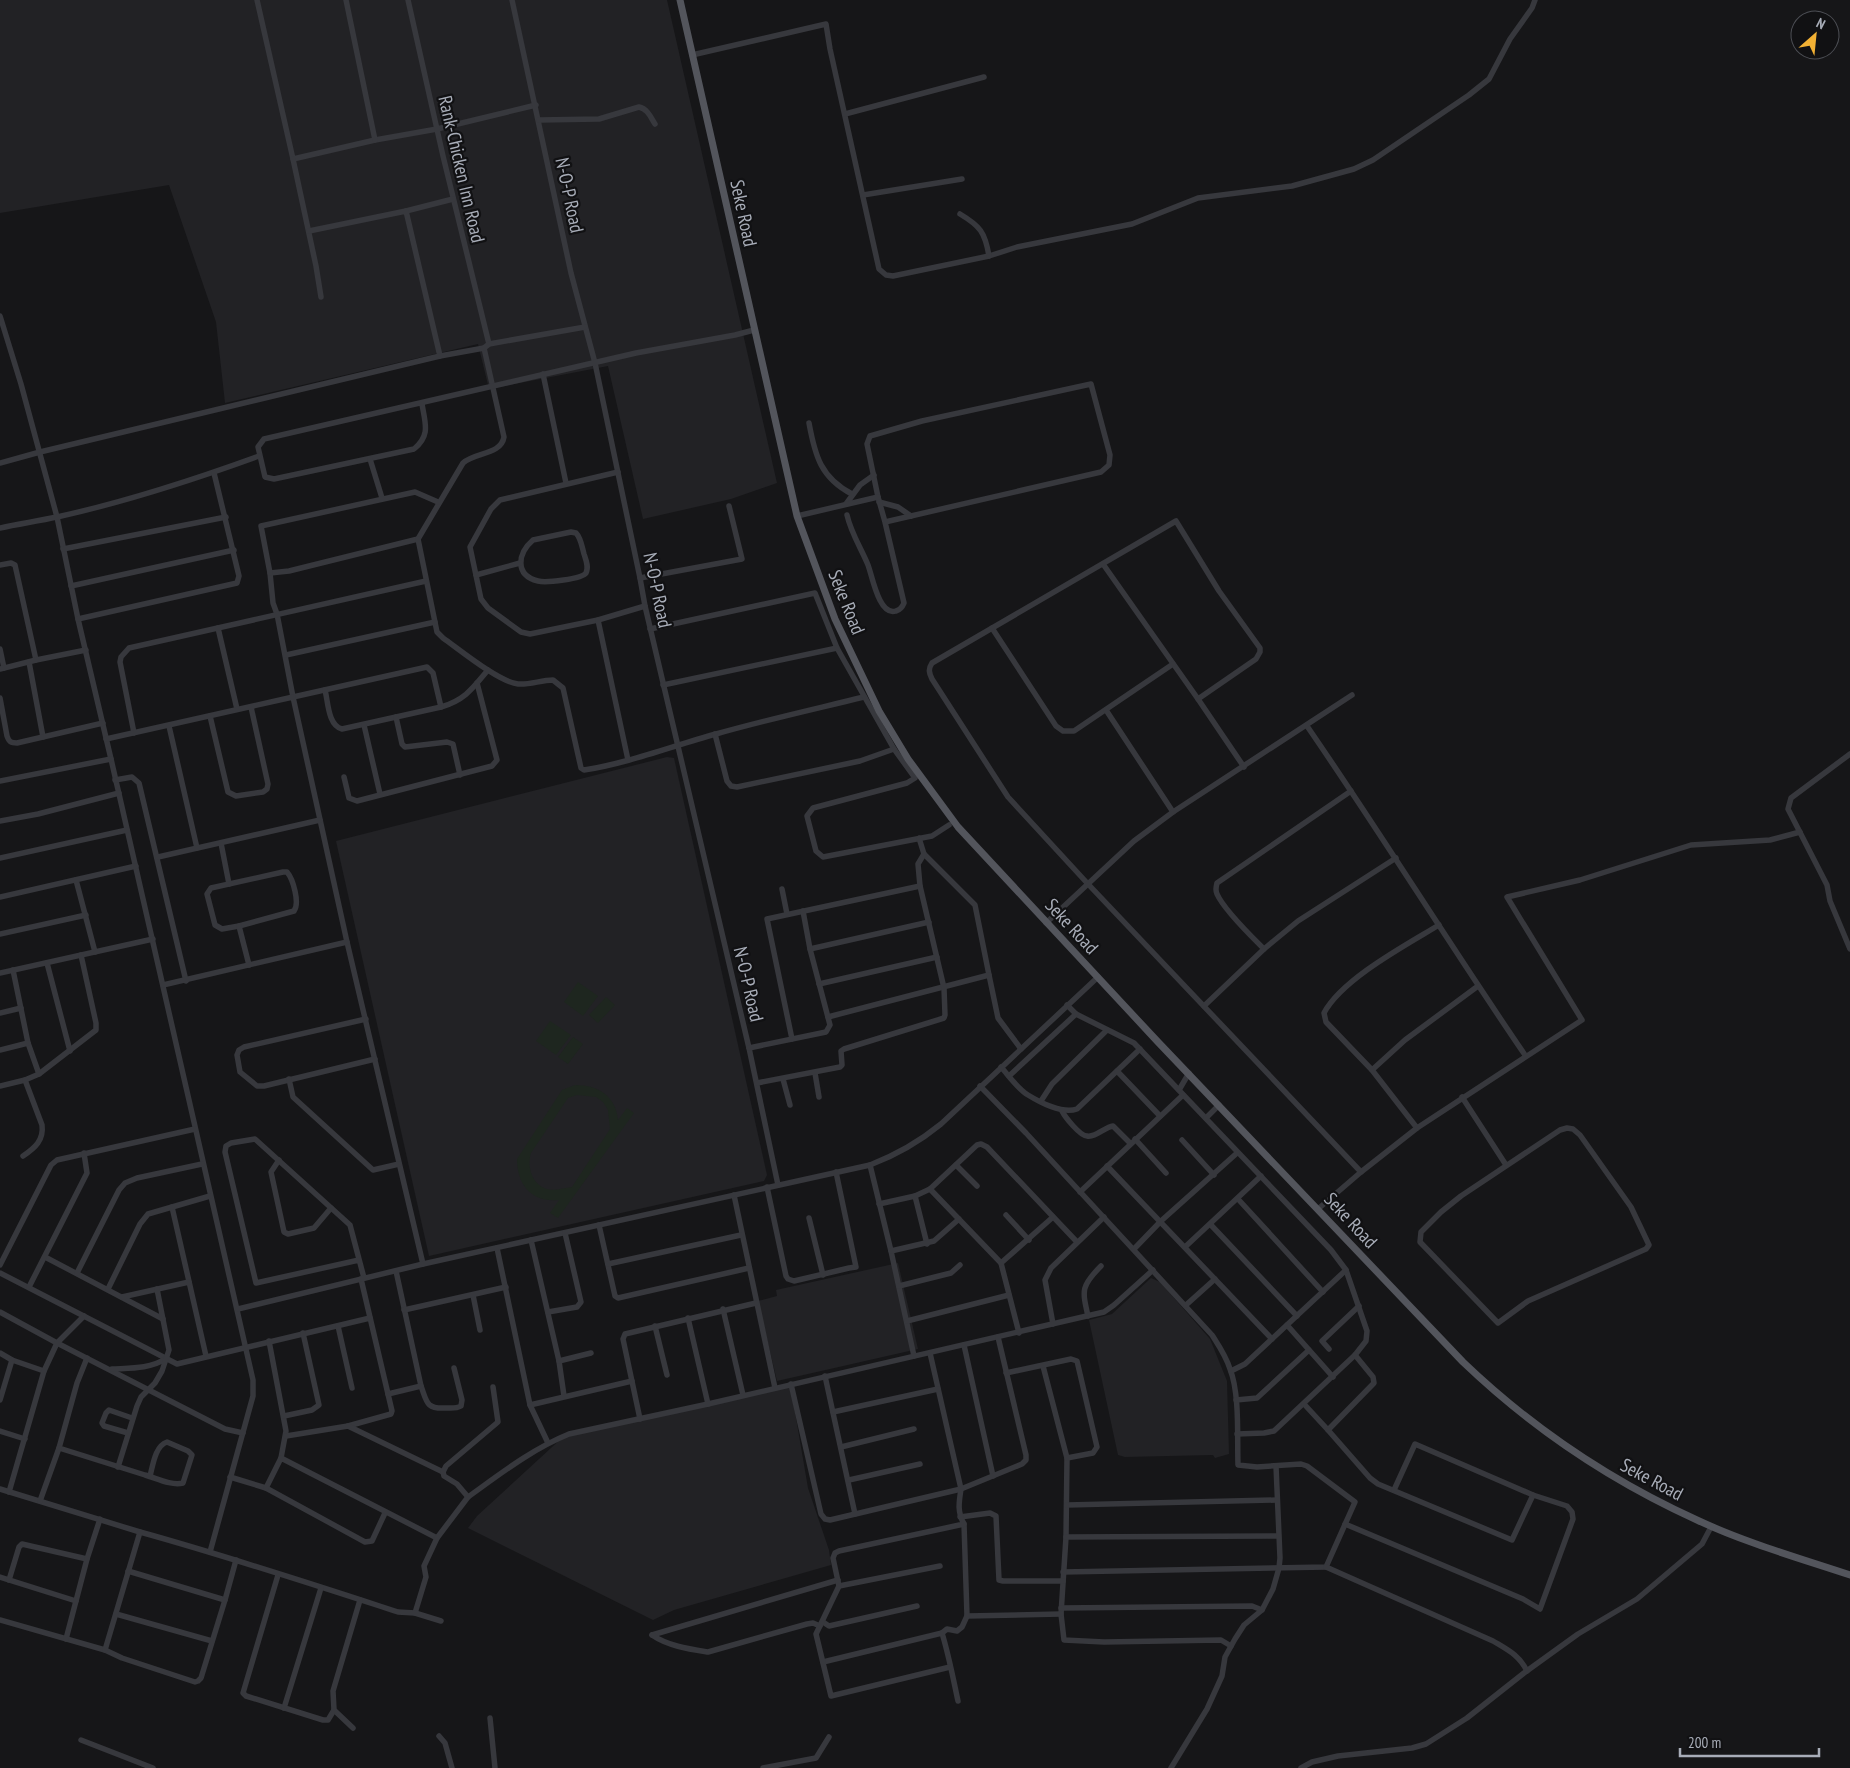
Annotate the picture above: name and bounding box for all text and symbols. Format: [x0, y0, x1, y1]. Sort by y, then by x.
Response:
north arrow [1790, 10, 1840, 60]
text: N [1813, 14, 1828, 33]
street label: Rank-Chicken Inn Road [433, 93, 491, 245]
street label: N-O-P Road [550, 155, 590, 235]
street label: Seke Road [725, 178, 763, 248]
street label: N-O-P Road [638, 550, 678, 630]
street label: Seke Road [823, 566, 871, 638]
street label: Seke Road [1040, 893, 1104, 959]
street label: N-O-P Road [729, 944, 769, 1024]
street label: Seke Road [1319, 1187, 1383, 1253]
street label: Seke Road [1617, 1453, 1687, 1505]
scale bar [1680, 1726, 1819, 1758]
text: 200 m [1688, 1733, 1721, 1752]

